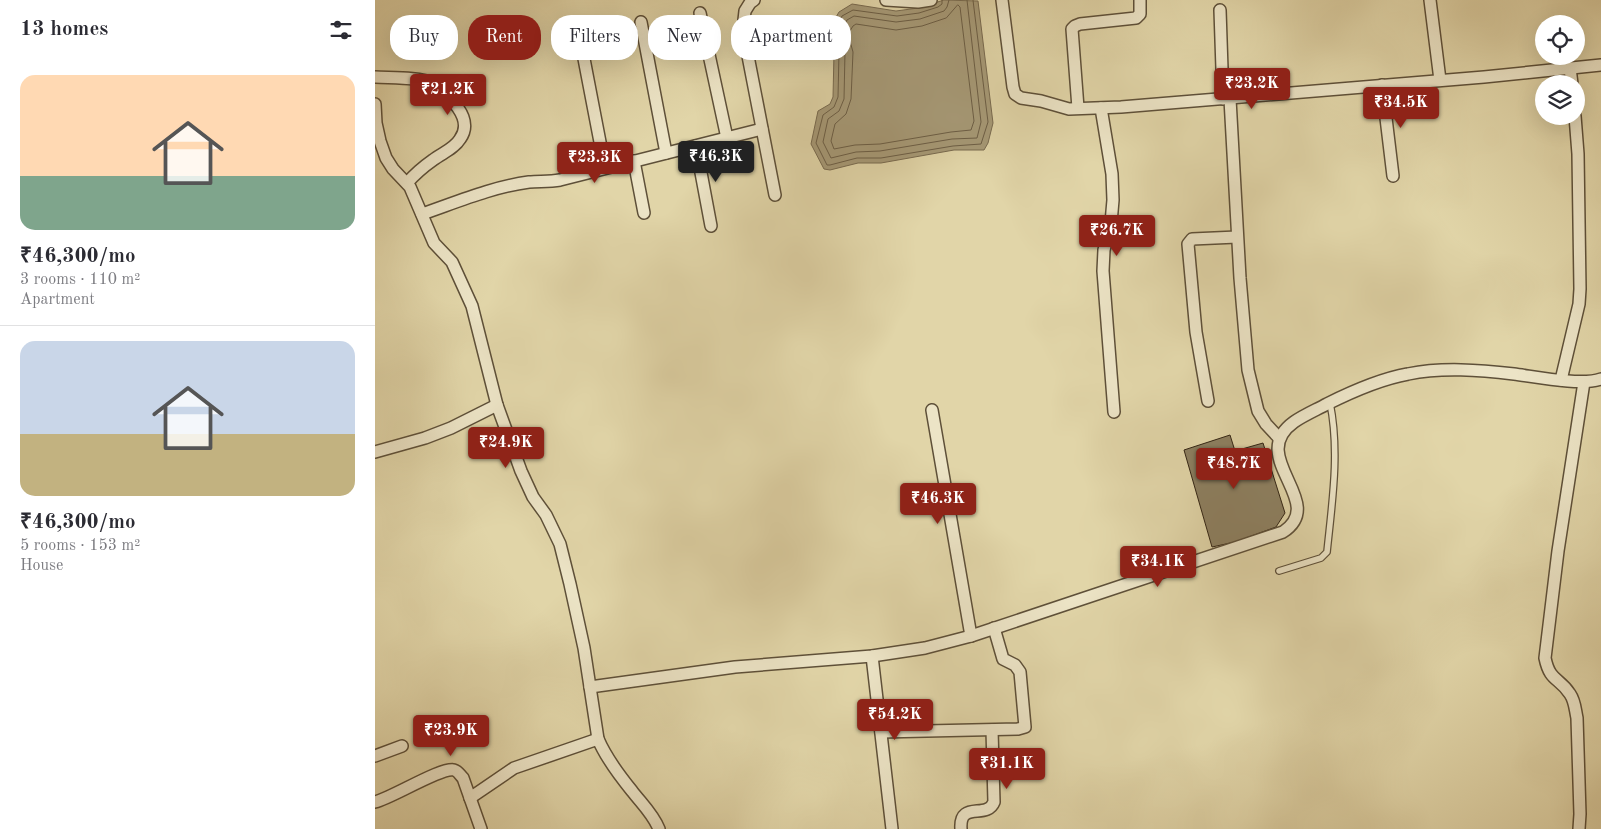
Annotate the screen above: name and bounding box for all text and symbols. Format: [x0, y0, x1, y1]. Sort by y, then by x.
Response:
chip: Buy [390, 15, 458, 60]
chip: Rent [468, 15, 541, 60]
chip: Filters [551, 15, 638, 60]
chip: New [648, 15, 721, 60]
chip: Apartment [731, 15, 851, 60]
map controls [1535, 15, 1585, 125]
button: locate [1535, 15, 1585, 65]
icon: filters [327, 16, 355, 44]
text: 13 homes [20, 19, 108, 40]
pin: ₹23.2K [1211, 68, 1293, 110]
pin: ₹21.2K [407, 74, 489, 116]
button: layers [1535, 75, 1585, 125]
text: ₹23.2K [1225, 76, 1279, 92]
text: ₹21.2K [421, 82, 475, 98]
pin: ₹34.5K [1360, 86, 1442, 129]
text: ₹34.5K [1374, 95, 1428, 111]
icon: home [143, 108, 233, 198]
pin: ₹46.3K [675, 140, 757, 183]
pin: ₹23.3K [554, 142, 636, 184]
text: ₹46.3K [689, 149, 743, 165]
text: ₹23.3K [568, 150, 622, 166]
pin: ₹26.7K [1076, 214, 1158, 257]
text: ₹26.7K [1090, 223, 1144, 239]
text: ₹46,300/mo [20, 246, 136, 267]
text: 3 rooms · 110 m² [20, 272, 140, 288]
text: Apartment [20, 292, 95, 308]
icon: home [143, 373, 233, 463]
pin: ₹24.9K [465, 426, 547, 469]
text: ₹24.9K [479, 435, 533, 451]
pin: ₹48.7K [1193, 448, 1275, 490]
text: ₹48.7K [1207, 456, 1261, 472]
pin: ₹46.3K [897, 482, 979, 525]
text: ₹46.3K [911, 491, 965, 507]
text: ₹46,300/mo [20, 512, 136, 533]
text: 5 rooms · 153 m² [20, 538, 140, 554]
pin: ₹34.1K [1117, 546, 1199, 588]
text: ₹34.1K [1131, 554, 1185, 570]
text: House [20, 558, 63, 574]
pin: ₹54.2K [854, 698, 936, 741]
text: ₹54.2K [868, 707, 922, 723]
pin: ₹23.9K [410, 714, 492, 757]
text: ₹23.9K [424, 723, 478, 739]
pin: ₹31.1K [966, 748, 1048, 790]
text: ₹31.1K [980, 756, 1034, 772]

